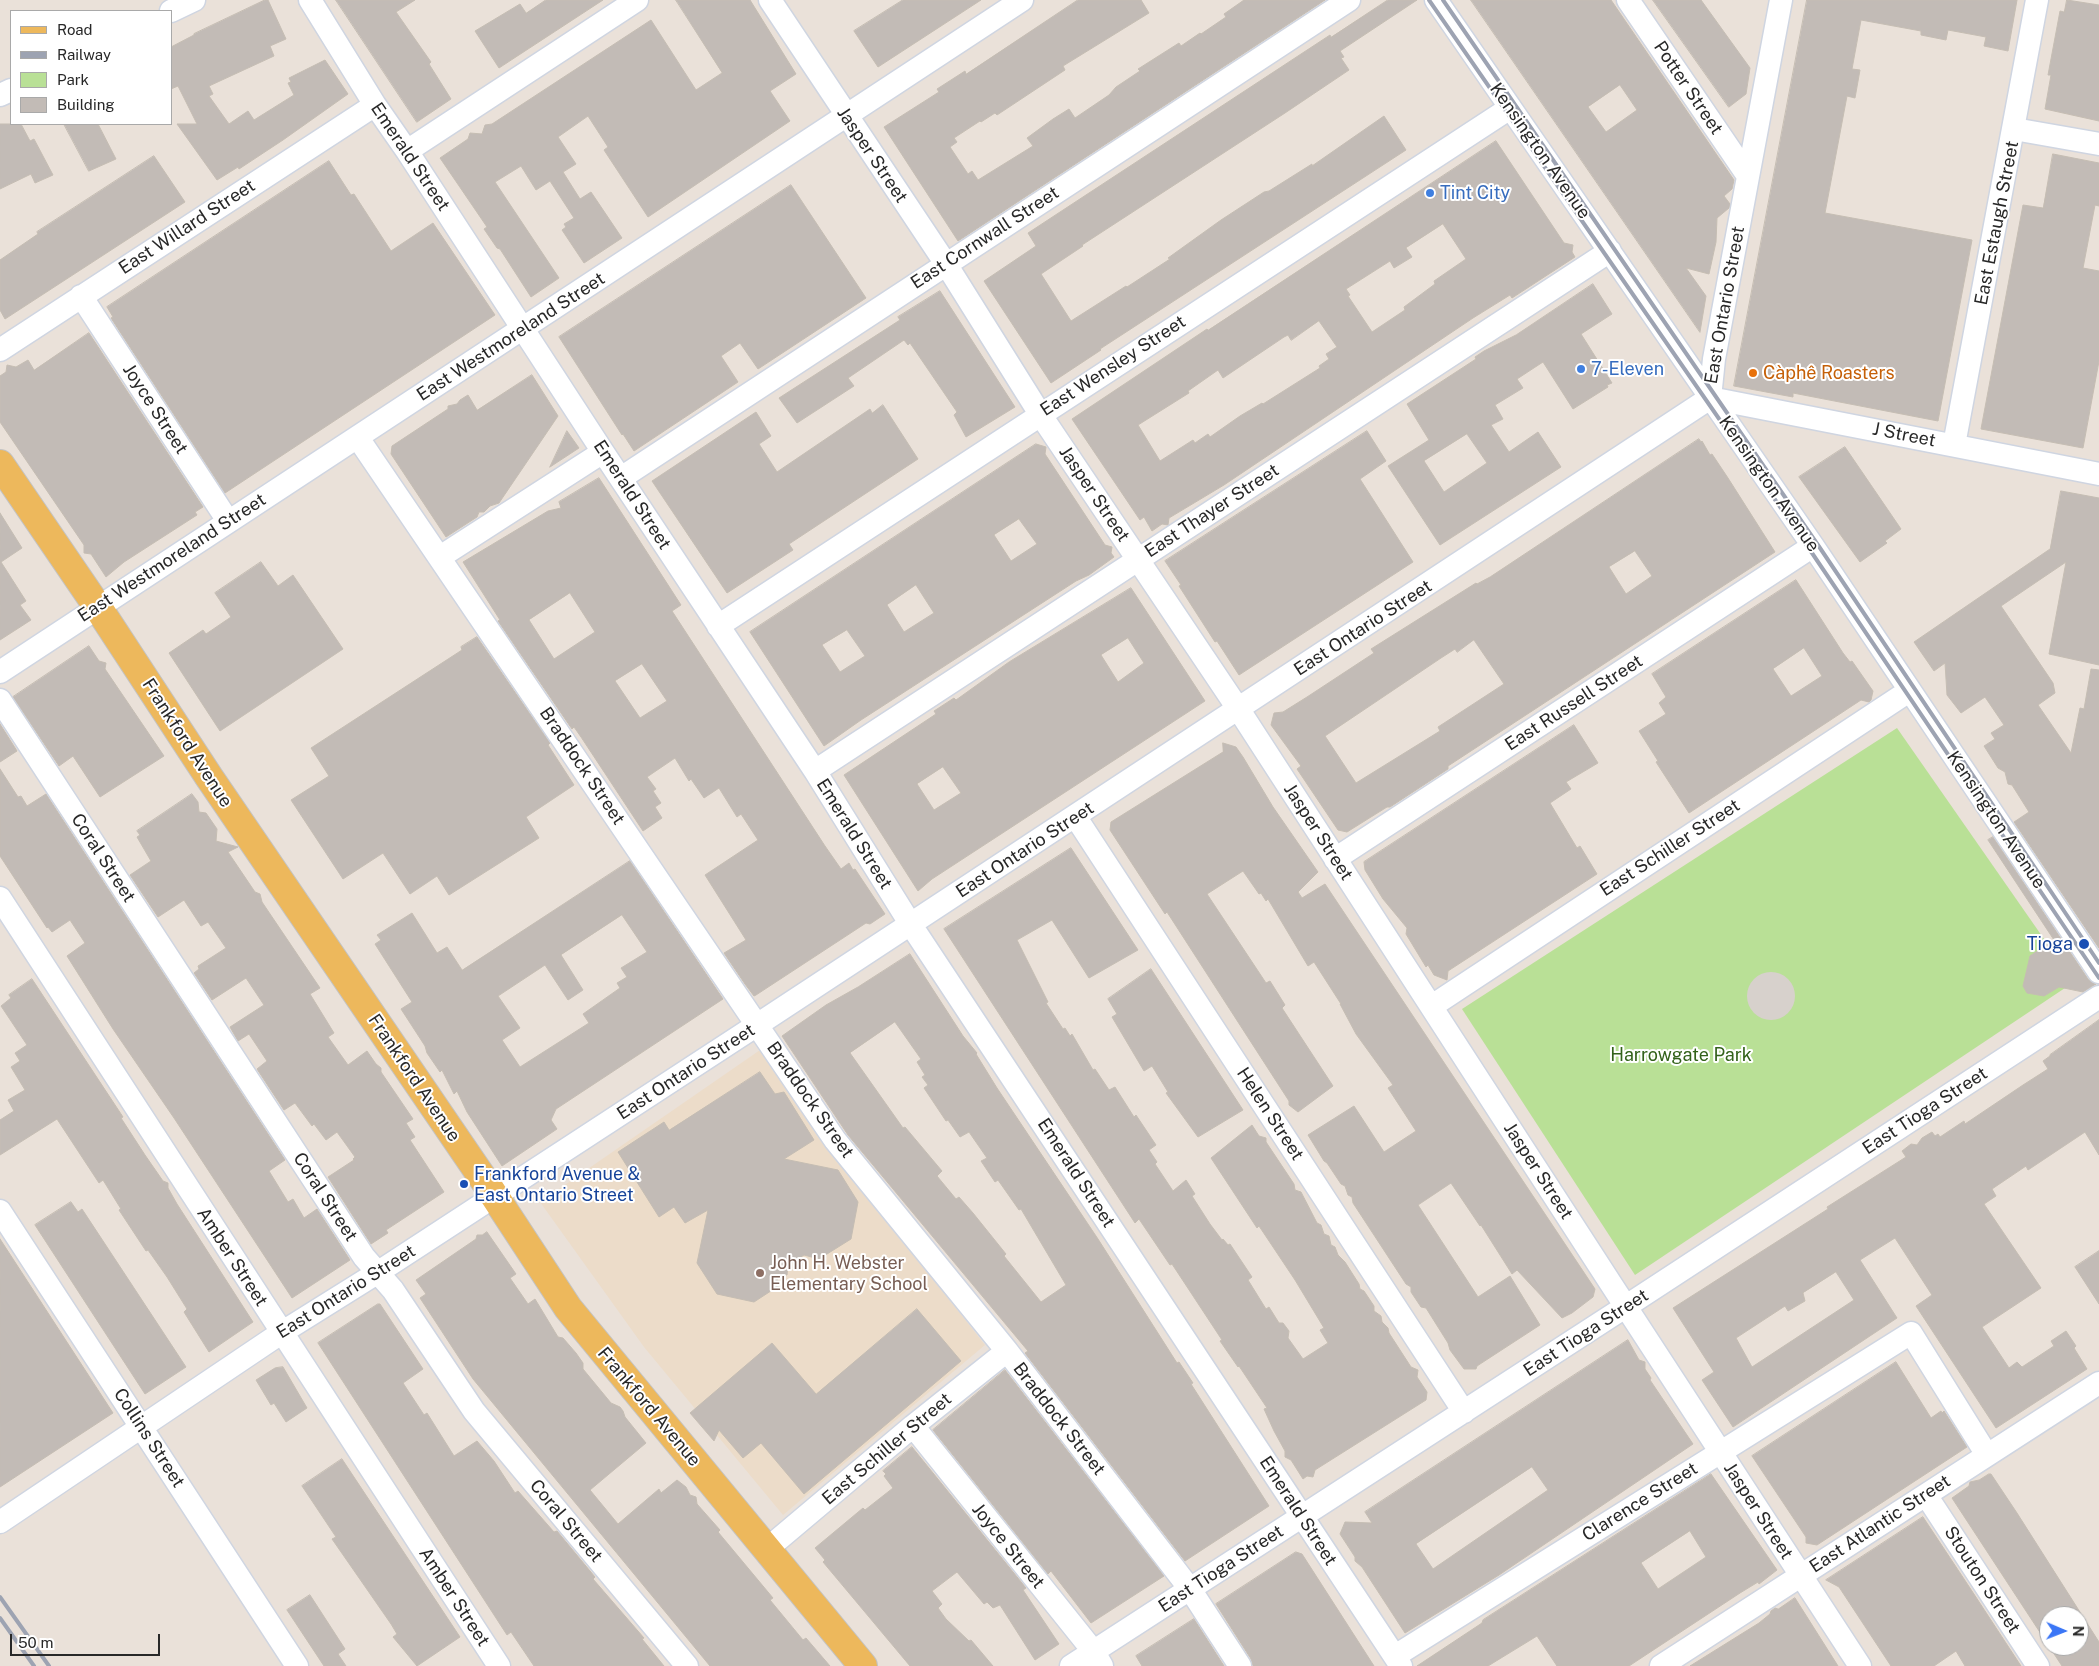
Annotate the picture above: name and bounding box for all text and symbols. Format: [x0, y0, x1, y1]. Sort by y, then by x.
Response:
legend [10, 10, 172, 125]
text: Road [57, 21, 93, 38]
street label: Potter Street [1649, 37, 1727, 139]
text: Railway [57, 46, 111, 63]
text: Park [57, 71, 89, 88]
street label: Kensington Avenue [1485, 79, 1595, 223]
text: Building [57, 96, 115, 113]
street label: Emerald Street [366, 99, 454, 215]
street label: Jasper Street [832, 103, 912, 207]
street label: East Estaugh Street [1970, 139, 2024, 307]
street label: East Willard Street [115, 175, 259, 279]
street label: East Cornwall Street [907, 182, 1063, 294]
place label: Tint City [1440, 182, 1510, 204]
marker: Tint City [1424, 187, 1436, 199]
street label: East Ontario Street [1700, 224, 1750, 386]
street label: East Westmoreland Street [413, 268, 609, 406]
street label: East Wensley Street [1036, 311, 1190, 421]
place label: 7-Eleven [1591, 358, 1664, 380]
street label: Joyce Street [118, 360, 192, 458]
place label: Càphê Roasters [1763, 362, 1895, 384]
marker: 7-Eleven [1575, 363, 1587, 375]
marker: Càphê Roasters [1747, 367, 1759, 379]
street label: Kensington Avenue [1714, 412, 1824, 556]
street label: J Street [1871, 418, 1937, 452]
street label: Emerald Street [589, 436, 675, 554]
street label: Jasper Street [1054, 442, 1134, 546]
street label: East Thayer Street [1141, 460, 1283, 562]
street label: East Westmoreland Street [74, 489, 270, 627]
street label: East Ontario Street [1290, 575, 1436, 681]
street label: East Russell Street [1501, 650, 1647, 756]
street label: Frankford Avenue [137, 675, 237, 811]
street label: Braddock Street [535, 703, 629, 829]
street label: Kensington Avenue [1942, 747, 2050, 893]
street label: Emerald Street [811, 775, 897, 893]
street label: Jasper Street [1279, 780, 1357, 884]
street label: East Schiller Street [1596, 795, 1744, 901]
street label: East Ontario Street [952, 797, 1098, 903]
street label: Coral Street [66, 810, 140, 906]
place label: Tioga [2027, 933, 2073, 955]
marker: Tioga [2077, 937, 2091, 951]
street label: Frankford Avenue [363, 1010, 465, 1146]
street label: East Ontario Street [613, 1019, 759, 1125]
street label: Braddock Street [762, 1038, 858, 1162]
park label: Harrowgate Park [1610, 1044, 1752, 1066]
street label: East Tioga Street [1859, 1063, 1991, 1159]
street label: Helen Street [1232, 1064, 1308, 1164]
street label: Emerald Street [1033, 1114, 1119, 1232]
street label: Jasper Street [1499, 1119, 1577, 1223]
street label: Coral Street [288, 1149, 362, 1245]
place label: Frankford Avenue & East Ontario Street [474, 1163, 640, 1206]
marker: Frankford Avenue & East Ontario Street [458, 1178, 470, 1190]
street label: Amber Street [192, 1204, 272, 1310]
street label: East Ontario Street [273, 1241, 419, 1343]
place label: John H. Webster Elementary School [770, 1252, 928, 1294]
marker: John H. Webster Elementary School [754, 1267, 766, 1279]
street label: East Tioga Street [1520, 1285, 1652, 1381]
street label: Frankford Avenue [593, 1343, 705, 1471]
street label: Braddock Street [1008, 1358, 1110, 1480]
street label: Collins Street [109, 1384, 189, 1492]
street label: East Schiller Street [818, 1389, 956, 1509]
street label: Emerald Street [1255, 1452, 1341, 1570]
street label: Clarence Street [1578, 1458, 1702, 1546]
street label: Jasper Street [1719, 1459, 1797, 1563]
street label: East Atlantic Street [1806, 1470, 1954, 1578]
street label: Coral Street [525, 1475, 607, 1567]
street label: Joyce Street [967, 1499, 1049, 1593]
street label: East Tioga Street [1155, 1521, 1287, 1617]
street label: Stouton Street [1939, 1522, 2025, 1638]
street label: Amber Street [414, 1544, 494, 1650]
north arrow [2039, 1606, 2089, 1656]
scale bar [12, 1624, 162, 1656]
text: N [2070, 1626, 2086, 1637]
text: 50 m [18, 1634, 53, 1651]

